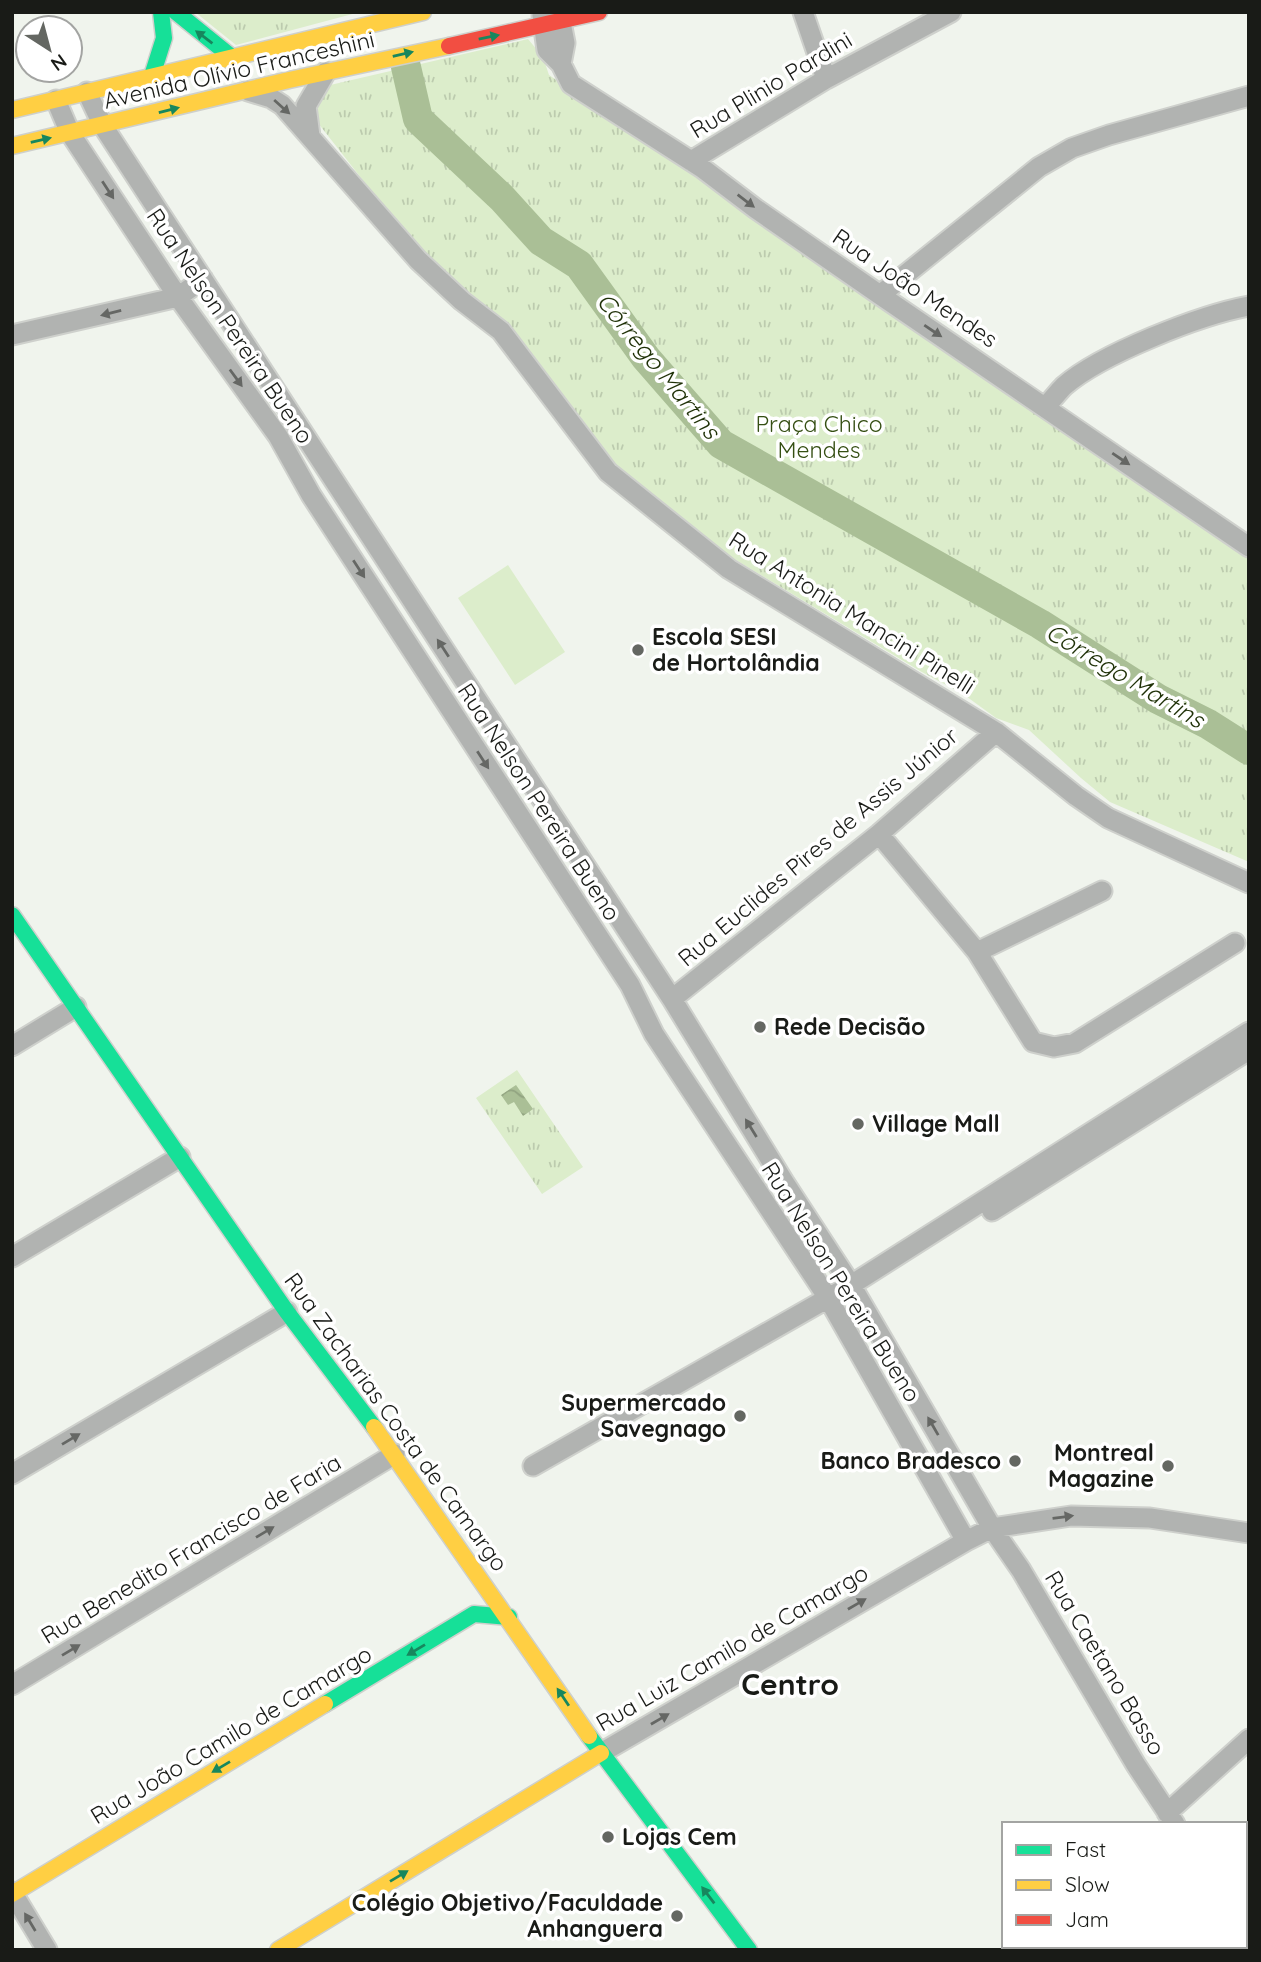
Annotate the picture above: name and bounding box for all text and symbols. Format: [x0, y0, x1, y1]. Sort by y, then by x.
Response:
north arrow [14, 14, 84, 84]
street label: Avenida Olívio Franceshini [101, 24, 377, 115]
street label: Rua Plinio Pardini [685, 25, 857, 144]
one-way arrow [196, 29, 214, 44]
one-way arrow [478, 31, 500, 42]
text: N [46, 49, 72, 77]
one-way arrow [392, 49, 414, 60]
one-way arrow [273, 99, 291, 115]
one-way arrow [158, 104, 180, 115]
one-way arrow [30, 134, 52, 145]
one-way arrow [101, 181, 115, 199]
one-way arrow [737, 194, 755, 208]
street label: Rua Nelson Pereira Bueno [141, 203, 320, 449]
street label: Rua João Mendes [827, 222, 1003, 353]
water label: Córrego Martins [591, 286, 728, 446]
one-way arrow [100, 308, 122, 319]
one-way arrow [924, 324, 942, 338]
one-way arrow [229, 369, 243, 387]
park label: Praça Chico Mendes [755, 409, 883, 464]
one-way arrow [1112, 452, 1130, 466]
street label: Rua Antonia Mancini Pinelli [724, 525, 981, 700]
one-way arrow [353, 559, 366, 579]
water label: Córrego Martins [1041, 616, 1212, 735]
place label: Escola SESI de Hortolândia [652, 622, 820, 677]
one-way arrow [436, 638, 449, 657]
marker: Escola SESI de Hortolândia [630, 642, 646, 658]
street label: Rua Nelson Pereira Bueno [452, 677, 627, 926]
street label: Rua Euclides Pires de Assis Júnior [672, 721, 964, 972]
one-way arrow [476, 750, 489, 770]
place label: Rede Decisão [774, 1012, 925, 1041]
marker: Rede Decisão [752, 1019, 768, 1035]
place label: Village Mall [872, 1109, 1000, 1138]
marker: Village Mall [850, 1116, 866, 1132]
one-way arrow [744, 1118, 757, 1137]
street label: Rua Nelson Pereira Bueno [756, 1156, 927, 1407]
street label: Rua Zacharias Costa de Camargo [278, 1267, 515, 1577]
place label: Supermercado Savegnago [561, 1388, 726, 1443]
marker: Supermercado Savegnago [732, 1408, 748, 1424]
one-way arrow [927, 1417, 939, 1436]
one-way arrow [61, 1434, 81, 1446]
place label: Montreal Magazine [1048, 1438, 1154, 1493]
place label: Banco Bradesco [820, 1446, 1001, 1475]
street label: Rua Benedito Francisco de Faria [35, 1447, 346, 1650]
marker: Banco Bradesco [1007, 1453, 1023, 1469]
marker: Montreal Magazine [1160, 1458, 1176, 1474]
one-way arrow [1053, 1512, 1075, 1523]
one-way arrow [256, 1526, 275, 1539]
street label: Rua Luiz Camilo de Camargo [590, 1558, 873, 1737]
street label: Rua Caetano Basso [1039, 1565, 1172, 1760]
one-way arrow [847, 1598, 866, 1610]
street label: Rua João Camilo de Camargo [85, 1639, 377, 1830]
one-way arrow [406, 1643, 425, 1656]
one-way arrow [61, 1644, 80, 1656]
district label: Centro [741, 1665, 839, 1703]
one-way arrow [556, 1688, 570, 1706]
one-way arrow [651, 1712, 670, 1725]
one-way arrow [212, 1761, 231, 1774]
place label: Lojas Cem [622, 1822, 737, 1851]
legend [1002, 1822, 1247, 1948]
marker: Lojas Cem [600, 1829, 616, 1845]
text: Fast [1065, 1836, 1106, 1862]
one-way arrow [390, 1870, 409, 1882]
text: Slow [1065, 1871, 1110, 1897]
one-way arrow [701, 1886, 715, 1904]
place label: Colégio Objetivo/Faculdade Anhanguera [352, 1888, 663, 1943]
text: Jam [1065, 1906, 1109, 1932]
marker: Colégio Objetivo/Faculdade Anhanguera [669, 1908, 685, 1924]
one-way arrow [24, 1912, 36, 1931]

